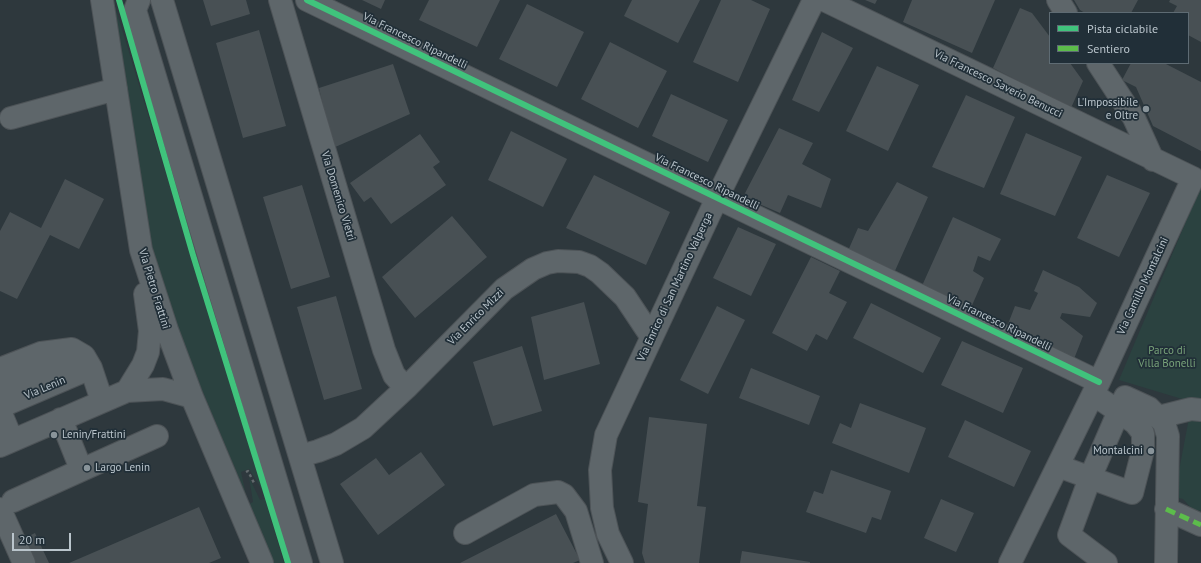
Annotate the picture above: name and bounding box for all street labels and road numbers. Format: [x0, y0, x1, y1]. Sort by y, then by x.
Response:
street label: Via Francesco Ripandelli [361, 10, 469, 72]
street label: Via Francesco Saverio Benucci [932, 47, 1064, 121]
street label: Via Domenico Vietri [318, 150, 358, 242]
street label: Via Francesco Ripandelli [653, 151, 761, 213]
street label: Via Enrico di San Martino Valperga [635, 211, 715, 363]
street label: Via Camillo Montalcini [1115, 235, 1171, 337]
street label: Via Pietro Frattini [136, 247, 172, 331]
street label: Via Enrico Mizzi [445, 286, 507, 348]
street label: Via Francesco Ripandelli [945, 292, 1053, 354]
street label: Via Lenin [23, 373, 67, 403]

